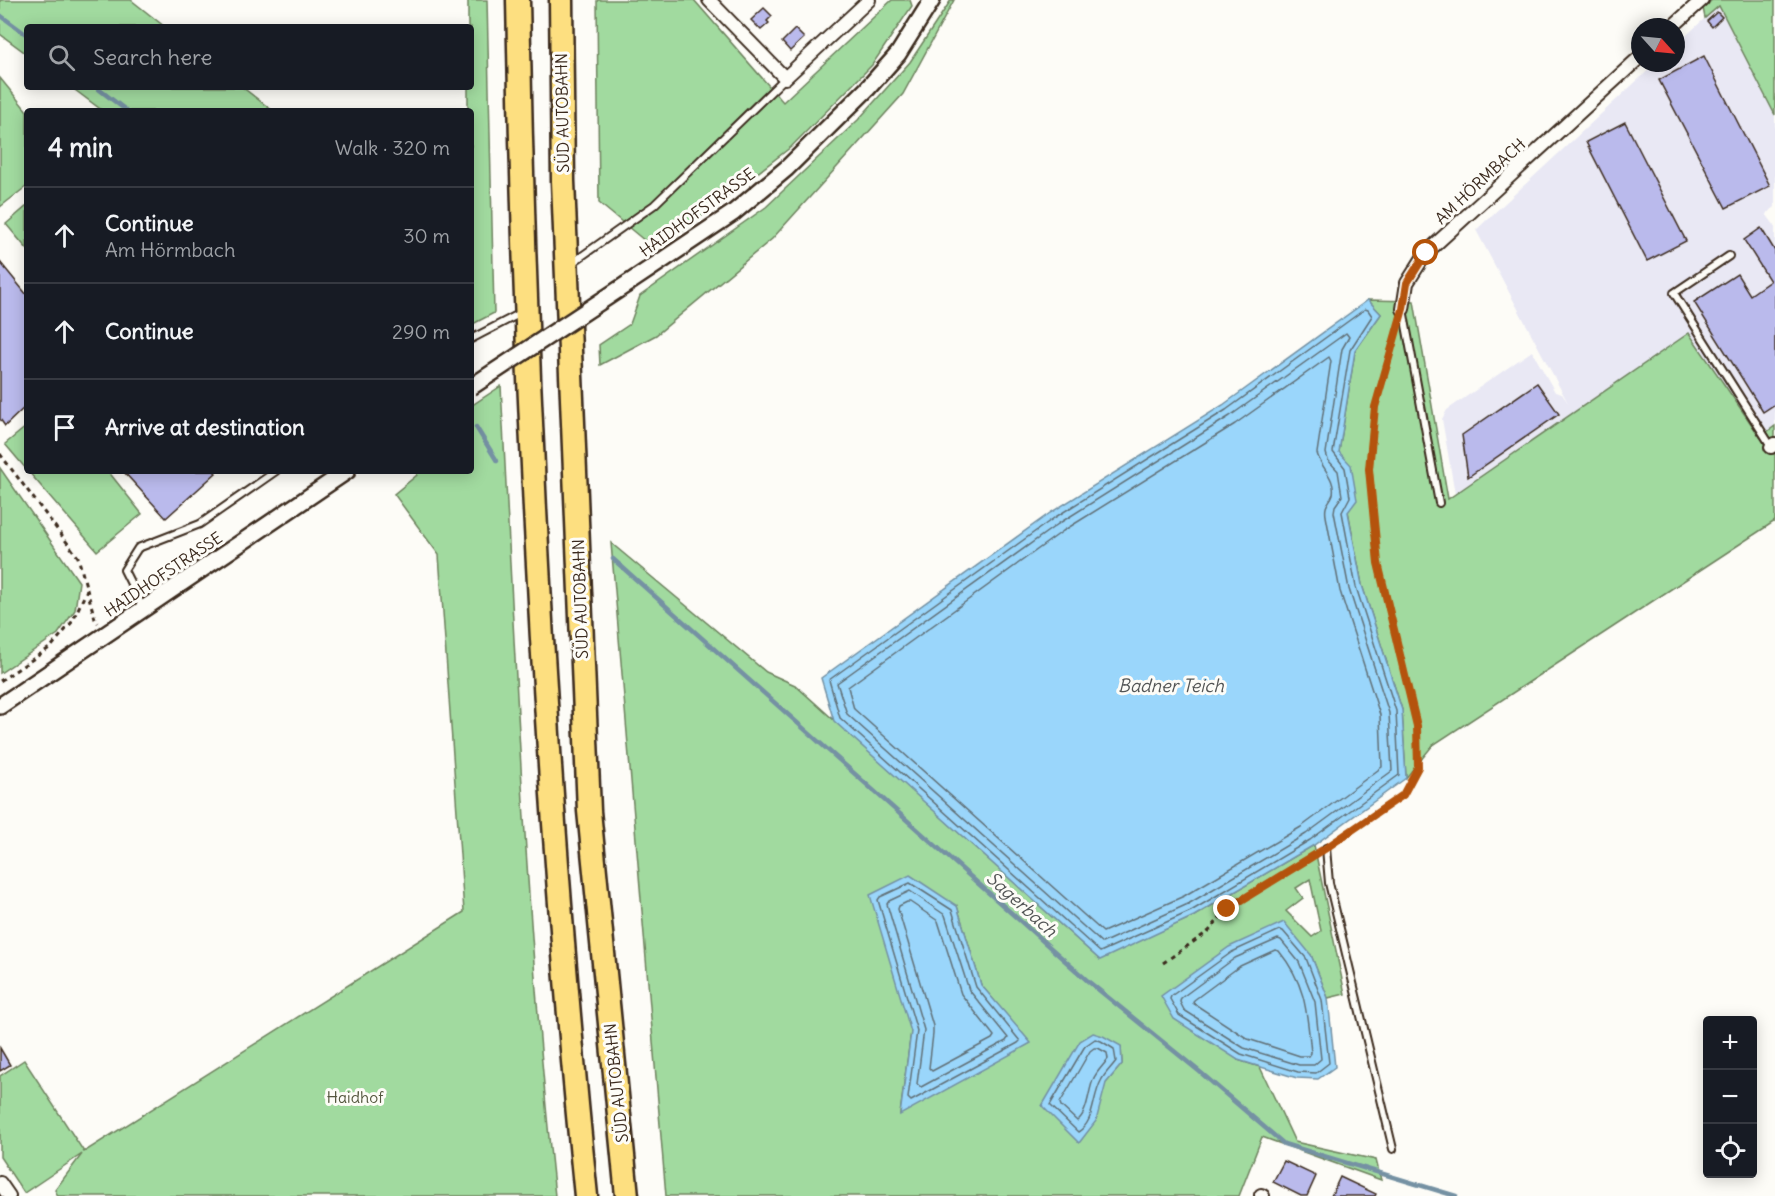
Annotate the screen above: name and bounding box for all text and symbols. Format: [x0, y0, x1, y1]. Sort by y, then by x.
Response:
north arrow [1631, 18, 1685, 72]
search box [24, 24, 474, 90]
icon: search [45, 41, 78, 74]
text: Search here [93, 43, 212, 71]
street label: SÜD AUTOBAHN [551, 53, 573, 173]
text: 4 min [48, 131, 113, 164]
street label: AM HÖRMBACH [1430, 134, 1530, 228]
text: Walk · 320 m [335, 135, 450, 160]
street label: HAIDHOFSTRASSE [635, 163, 759, 261]
text: Continue [105, 209, 194, 237]
icon: ahead [48, 219, 81, 252]
text: 30 m [403, 223, 450, 248]
text: Am Hörmbach [105, 237, 236, 262]
route start [1412, 239, 1438, 265]
icon: ahead [48, 315, 81, 348]
text: Continue [105, 317, 194, 345]
text: 290 m [392, 319, 450, 344]
icon: arrive [48, 411, 81, 444]
text: Arrive at destination [105, 413, 305, 441]
street label: HAIDHOFSTRASSE [100, 527, 226, 621]
street label: SÜD AUTOBAHN [568, 539, 592, 659]
water label: Badner Teich [1118, 674, 1224, 697]
water label: Sagerbach [982, 866, 1062, 942]
route end [1213, 895, 1239, 921]
map controls [1703, 1016, 1757, 1178]
button: + [1703, 1016, 1757, 1070]
street label: SÜD AUTOBAHN [600, 1022, 632, 1144]
button: − [1703, 1070, 1757, 1124]
park label: Haidhof [327, 1087, 384, 1107]
button: locate [1703, 1124, 1757, 1178]

